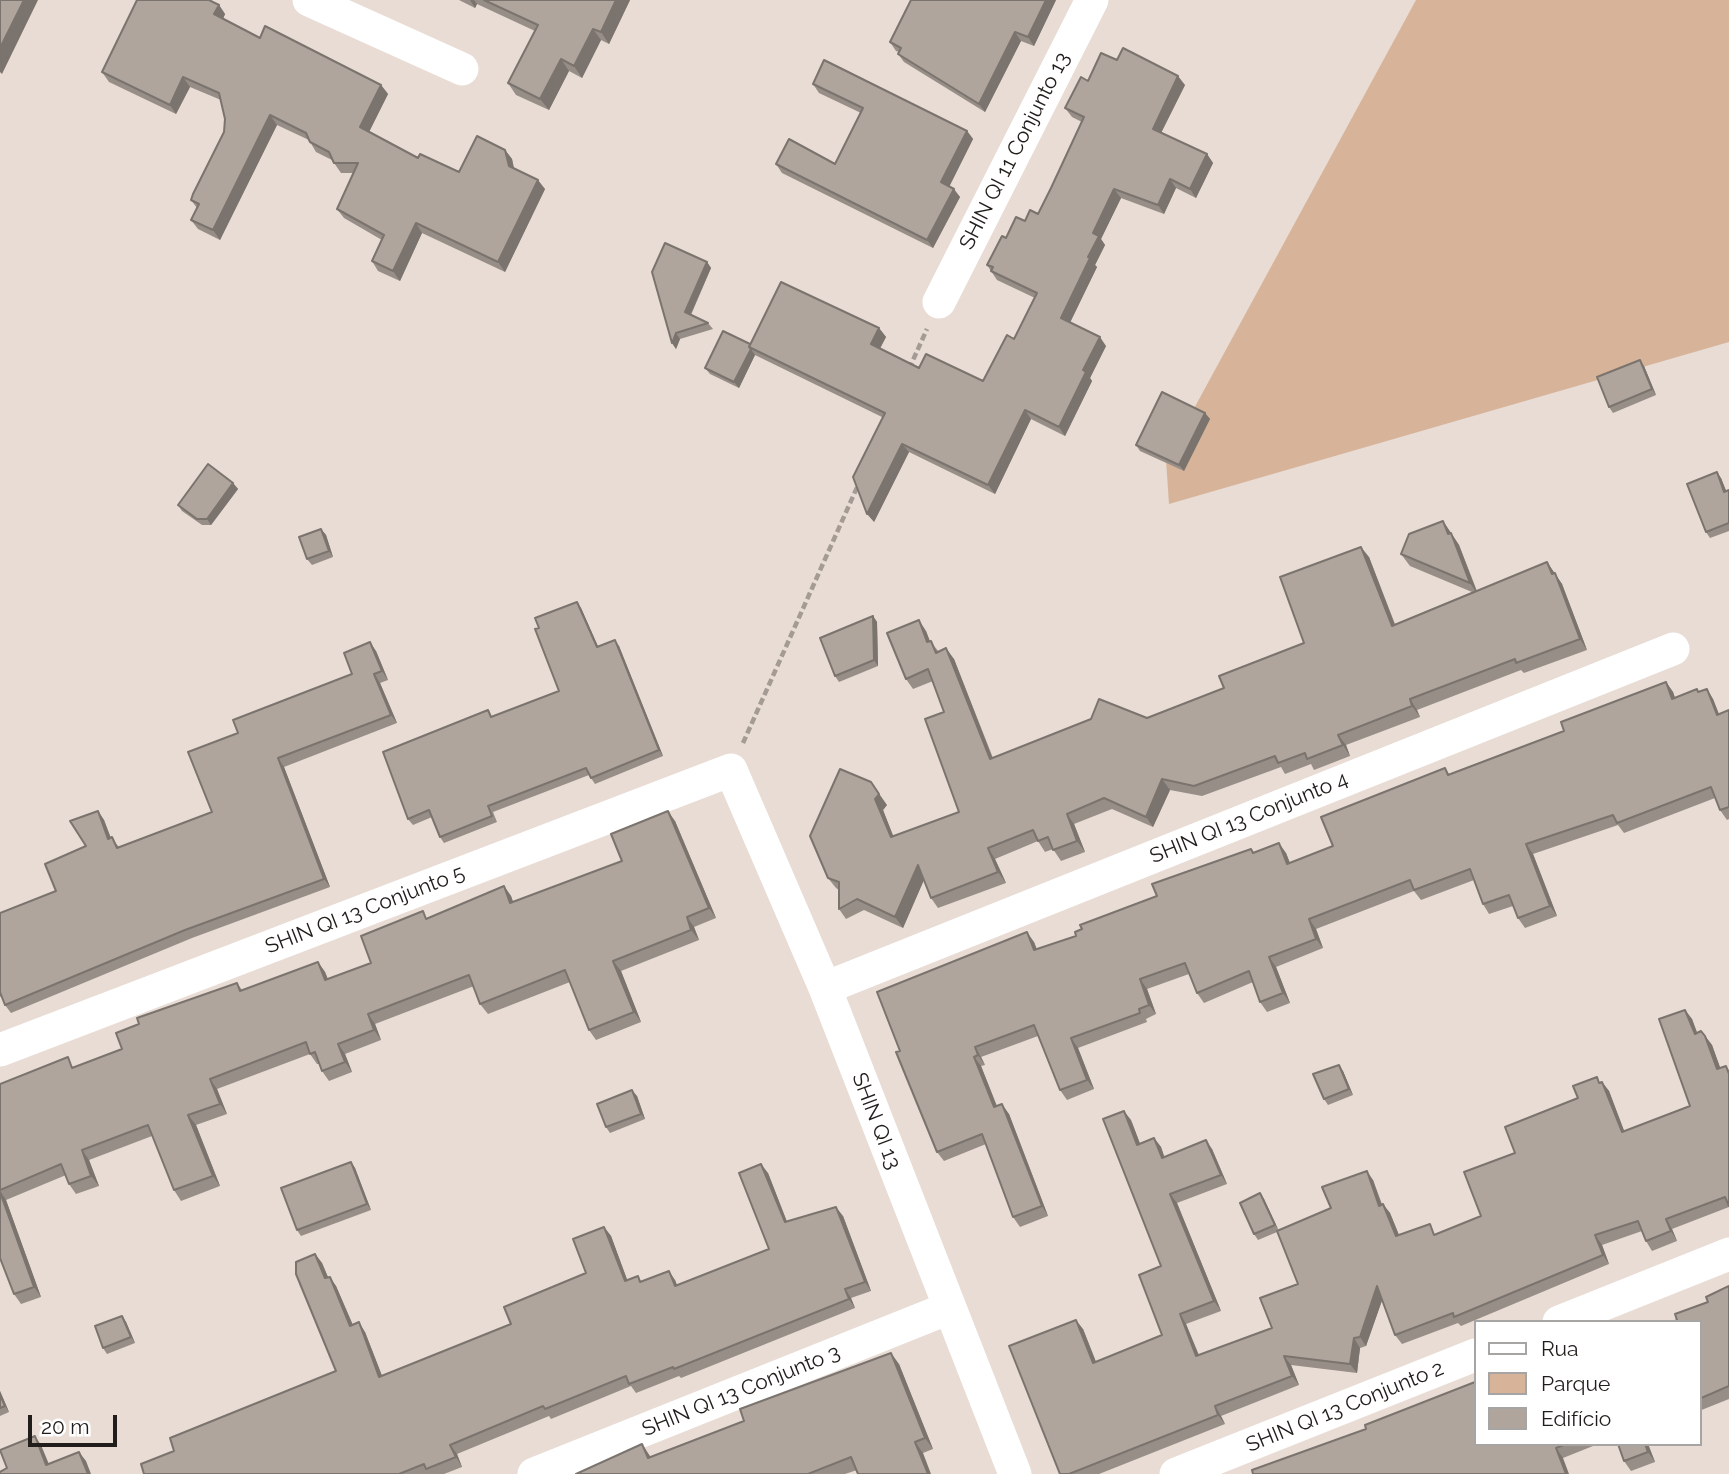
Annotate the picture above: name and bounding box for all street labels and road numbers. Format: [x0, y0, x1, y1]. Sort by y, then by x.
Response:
street label: SHIN QI 11 Conjunto 13 [954, 48, 1076, 254]
street label: SHIN QI 13 Conjunto 4 [1146, 767, 1352, 869]
street label: SHIN QI 13 Conjunto 5 [262, 860, 468, 960]
street label: SHIN QI 13 [846, 1069, 906, 1173]
street label: SHIN QI 13 Conjunto 3 [638, 1340, 844, 1442]
street label: SHIN QI 13 Conjunto 2 [1242, 1356, 1448, 1458]

